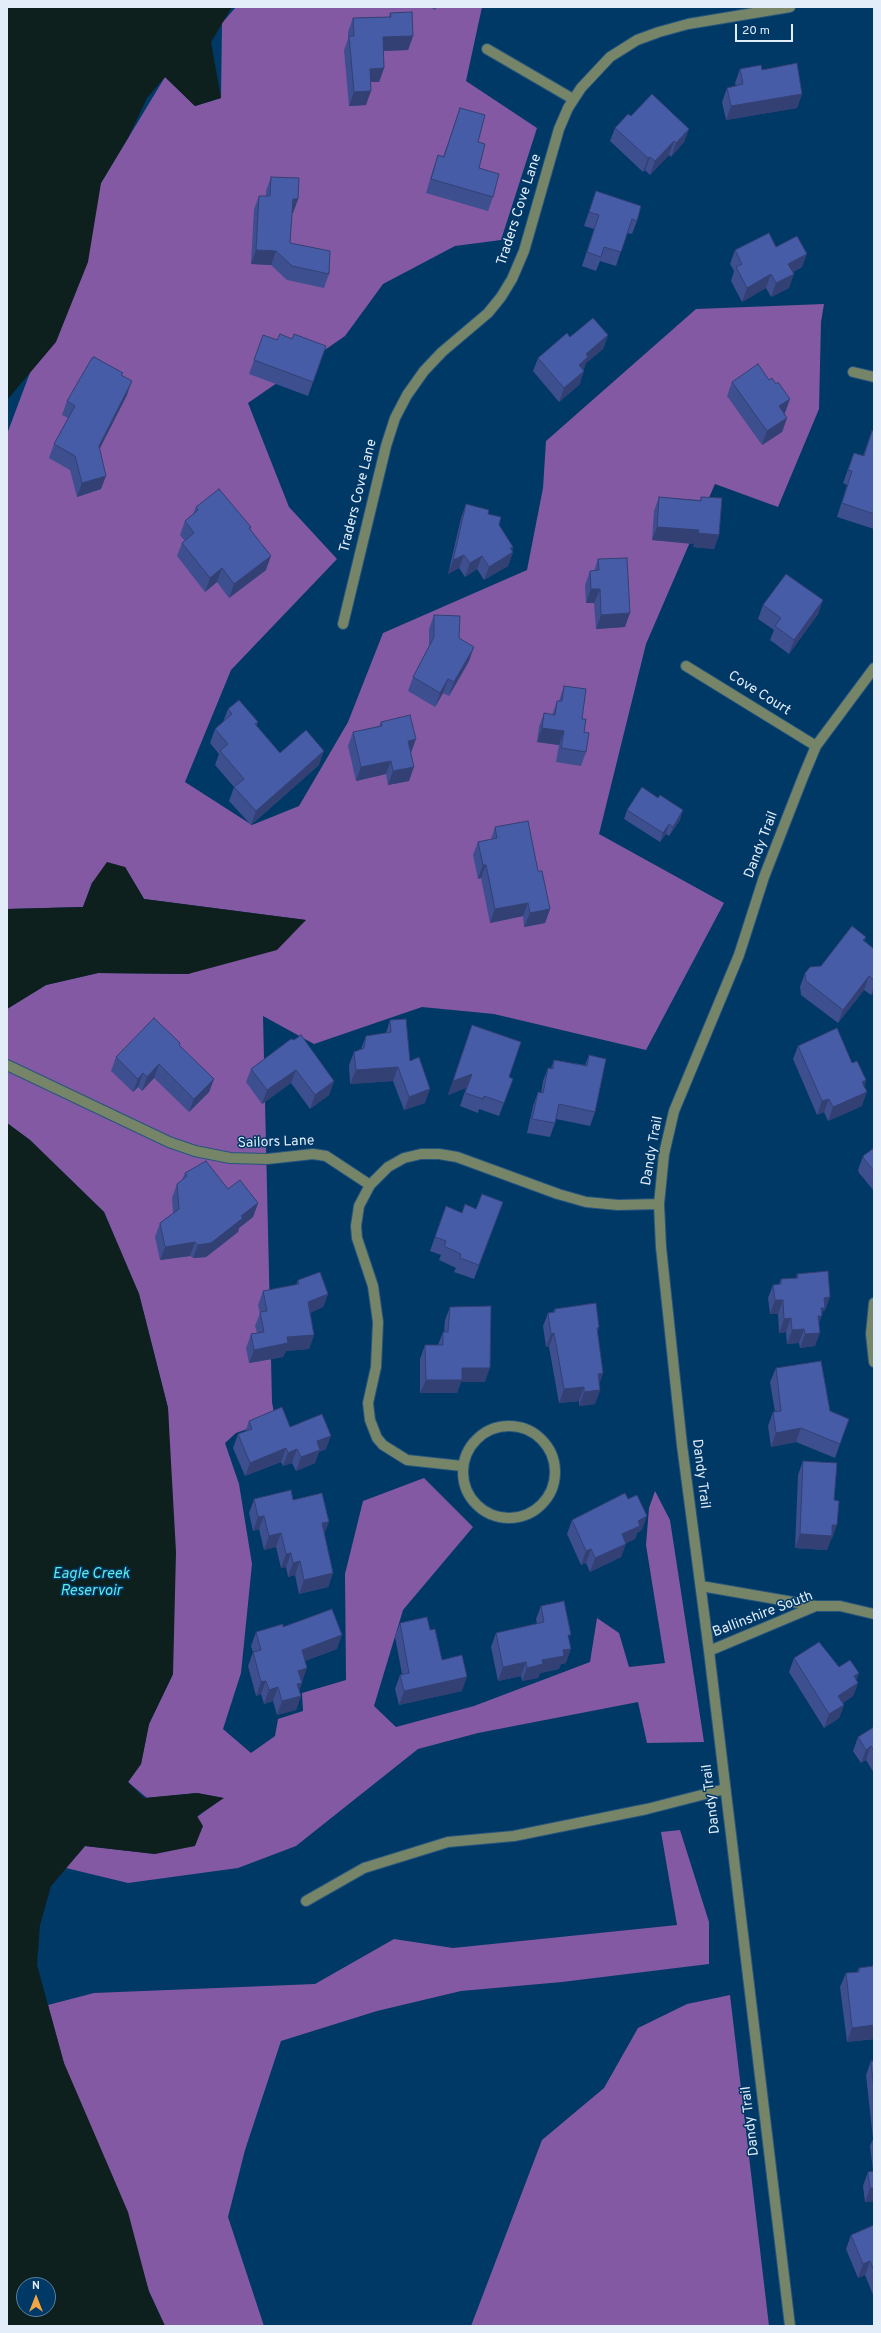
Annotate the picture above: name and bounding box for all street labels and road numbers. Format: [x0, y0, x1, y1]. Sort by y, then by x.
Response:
street label: Traders Cove Lane [494, 152, 546, 268]
street label: Traders Cove Lane [337, 438, 381, 554]
street label: Cove Court [725, 668, 793, 720]
street label: Dandy Trail [742, 809, 782, 881]
street label: Dandy Trail [639, 1115, 667, 1187]
street label: Sailors Lane [237, 1133, 315, 1153]
street label: Dandy Trail [687, 1438, 713, 1510]
street label: Ballinshire South [710, 1588, 816, 1642]
street label: Dandy Trail [699, 1763, 725, 1835]
street label: Dandy Trail [738, 2085, 764, 2157]

